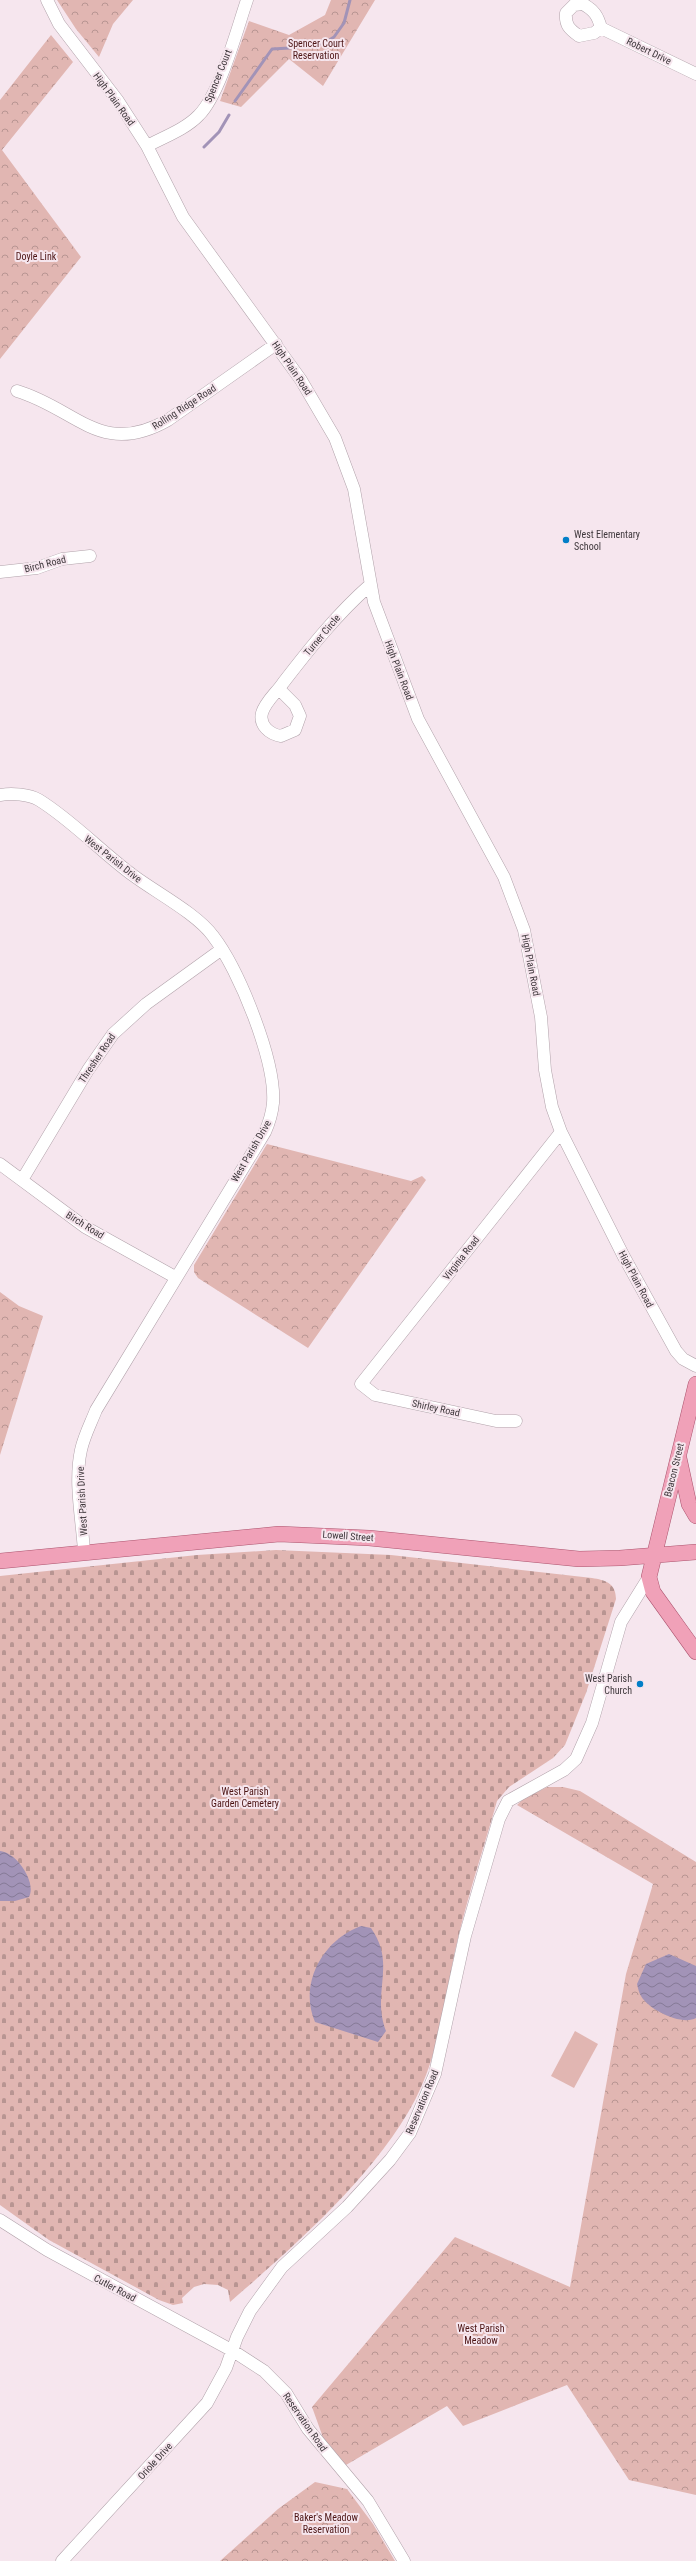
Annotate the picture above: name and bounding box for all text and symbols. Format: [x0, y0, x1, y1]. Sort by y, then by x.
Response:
street label: Robert Drive [625, 35, 673, 67]
park label: Spencer Court Reservation [288, 38, 344, 61]
street label: Spencer Court [202, 48, 234, 104]
street label: High Plain Road [91, 70, 137, 128]
park label: Doyle Link [16, 251, 57, 262]
street label: High Plain Road [270, 339, 314, 397]
street label: Rolling Ridge Road [150, 382, 218, 432]
place label: West Elementary School [574, 529, 640, 552]
marker: West Elementary School [561, 535, 571, 545]
street label: Birch Road [23, 554, 67, 574]
street label: Turner Circle [302, 612, 342, 658]
street label: High Plain Road [383, 639, 415, 701]
street label: West Parish Drive [82, 833, 144, 885]
street label: High Plain Road [520, 933, 542, 997]
street label: Thresher Road [76, 1031, 118, 1085]
street label: West Parish Drive [229, 1118, 273, 1184]
street label: Birch Road [64, 1209, 106, 1241]
street label: Virginia Road [441, 1234, 481, 1282]
street label: High Plain Road [616, 1249, 656, 1309]
street label: Shirley Road [411, 1398, 461, 1418]
street label: Beacon Street [662, 1442, 686, 1498]
street label: West Parish Drive [75, 1466, 89, 1536]
street label: Lowell Street [322, 1529, 374, 1543]
place label: West Parish Church [585, 1673, 632, 1696]
marker: West Parish Church [635, 1679, 645, 1689]
park label: West Parish Garden Cemetery [211, 1786, 279, 1809]
street label: Reservation Road [403, 2068, 441, 2136]
street label: Cutler Road [92, 2272, 138, 2304]
park label: West Parish Meadow [458, 2323, 505, 2346]
street label: Reservation Road [281, 2391, 329, 2453]
street label: Oriole Drive [136, 2440, 175, 2482]
park label: Baker's Meadow Reservation [294, 2512, 359, 2535]

